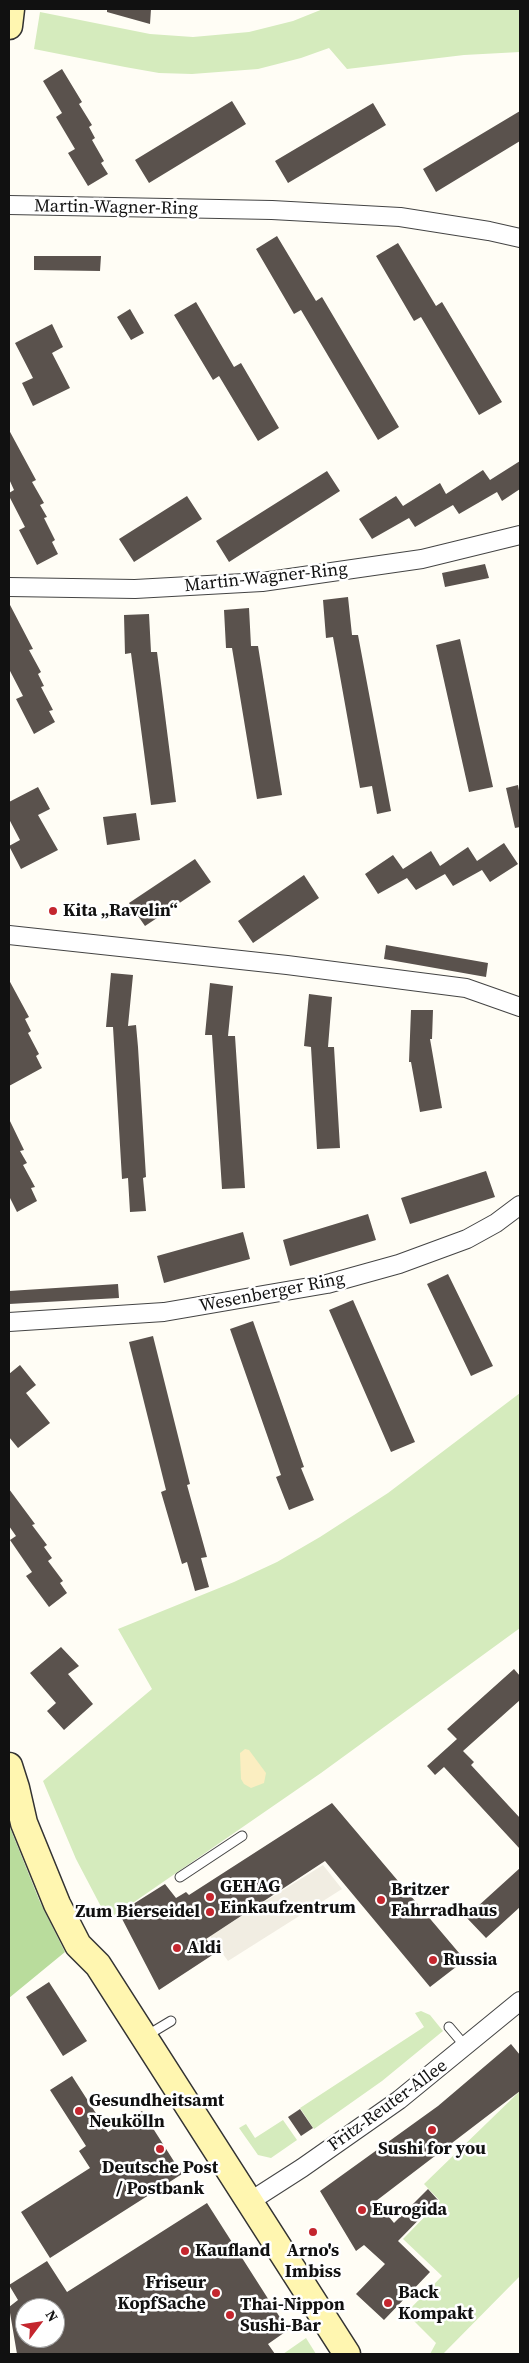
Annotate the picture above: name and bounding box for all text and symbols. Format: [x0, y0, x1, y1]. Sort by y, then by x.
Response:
street label: Martin-Wagner-Ring [34, 196, 198, 220]
street label: Martin-Wagner-Ring [183, 559, 349, 597]
place label: Kita „Ravelin“ [63, 900, 178, 922]
marker: Kita „Ravelin“ [47, 905, 59, 917]
street label: Wesenberger Ring [198, 1268, 346, 1318]
place label: GEHAG Einkaufzentrum [220, 1876, 356, 1918]
place label: Britzer Fahrradhaus [391, 1879, 497, 1922]
marker: GEHAG Einkaufzentrum [204, 1891, 216, 1903]
marker: Britzer Fahrradhaus [375, 1894, 387, 1906]
place label: Zum Bierseidel [75, 1901, 200, 1923]
marker: Zum Bierseidel [204, 1906, 216, 1918]
place label: Aldi [187, 1937, 221, 1959]
marker: Aldi [171, 1942, 183, 1954]
place label: Russia [443, 1949, 497, 1971]
marker: Russia [427, 1954, 439, 1966]
street label: Fritz-Reuter-Allee [324, 2055, 452, 2157]
place label: Gesundheitsamt Neukölln [89, 2090, 224, 2132]
marker: Gesundheitsamt Neukölln [73, 2105, 85, 2117]
marker: Sushi for you [426, 2124, 438, 2136]
place label: Sushi for you [378, 2138, 486, 2160]
marker: Deutsche Post / Postbank [154, 2143, 166, 2155]
place label: Deutsche Post / Postbank [102, 2157, 218, 2200]
place label: Eurogida [372, 2199, 447, 2221]
marker: Eurogida [356, 2204, 368, 2216]
marker: Arno's Imbiss [307, 2226, 319, 2238]
place label: Kaufland [195, 2240, 270, 2262]
place label: Arno's Imbiss [285, 2240, 341, 2282]
marker: Kaufland [179, 2245, 191, 2257]
place label: Friseur KopfSache [117, 2272, 206, 2314]
place label: Back Kompakt [398, 2282, 474, 2324]
marker: Friseur KopfSache [210, 2287, 222, 2299]
place label: Thai-Nippon Sushi-Bar [240, 2294, 345, 2336]
marker: Back Kompakt [382, 2297, 394, 2309]
north arrow [15, 2298, 65, 2348]
text: N [41, 2306, 63, 2325]
marker: Thai-Nippon Sushi-Bar [224, 2309, 236, 2321]

